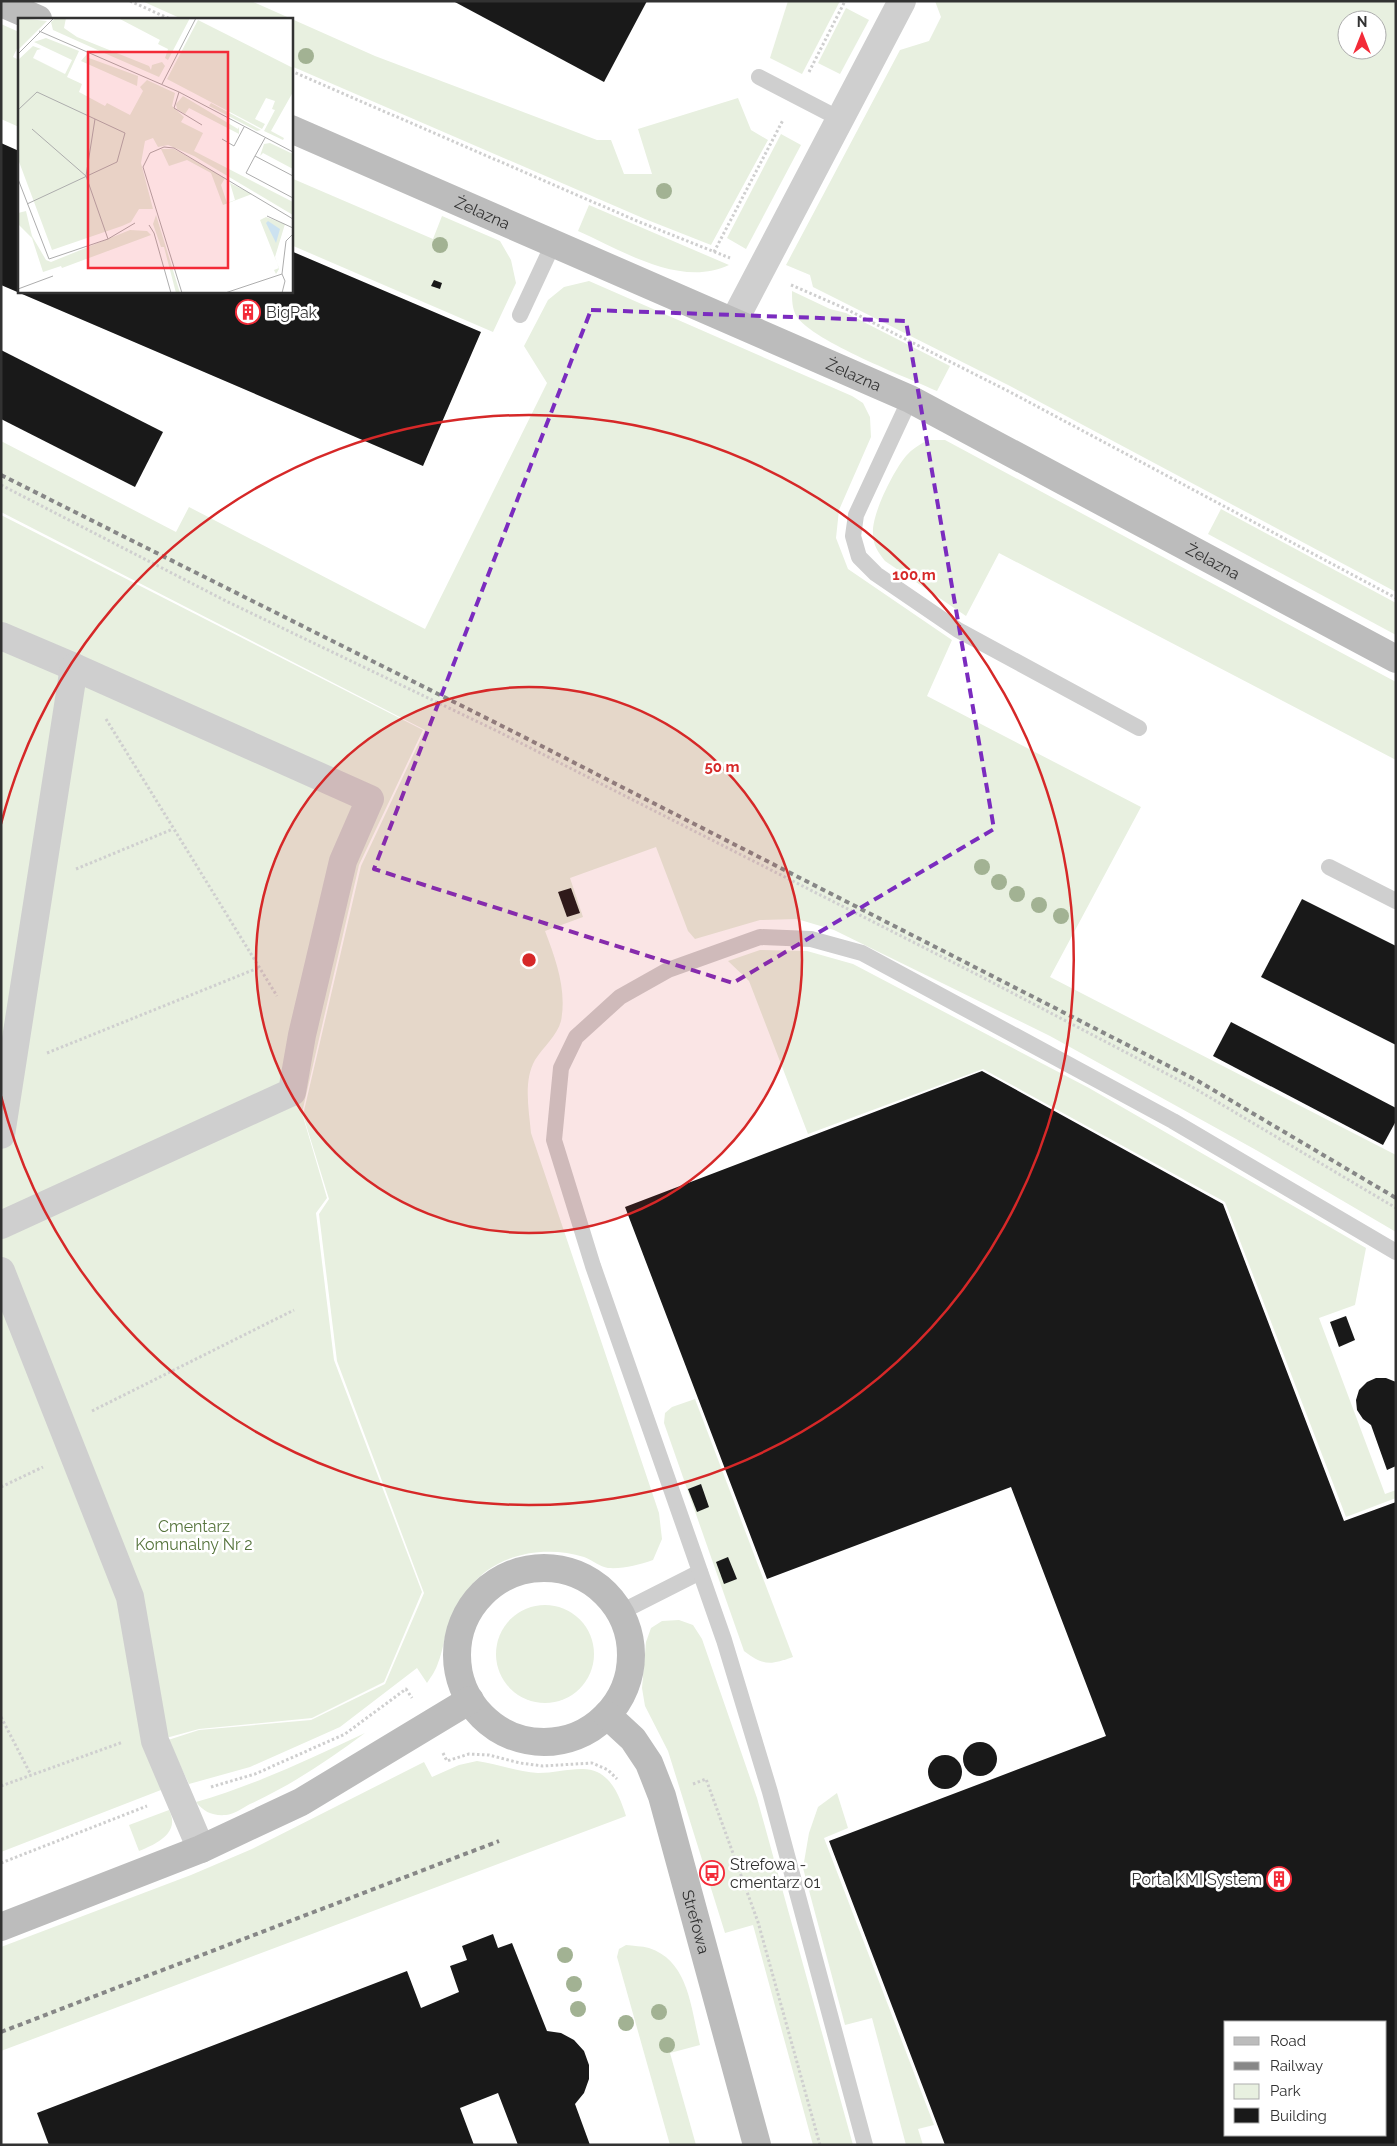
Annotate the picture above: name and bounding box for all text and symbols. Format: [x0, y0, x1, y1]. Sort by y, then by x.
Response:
north arrow [1337, 10, 1387, 60]
text: N [1357, 14, 1367, 30]
inset map [18, 18, 292, 292]
street label: Żelazna [452, 192, 513, 233]
building icon: BigPak [235, 299, 261, 325]
place label: BigPak [266, 303, 318, 322]
street label: Żelazna [823, 354, 884, 395]
street label: Żelazna [1183, 539, 1243, 584]
text: 100 m [892, 566, 936, 584]
text: 50 m [704, 758, 740, 776]
centre of rings [520, 951, 538, 969]
park label: Cmentarz Komunalny Nr 2 [135, 1517, 253, 1554]
place label: Strefowa - cmentarz 01 [730, 1855, 821, 1892]
bus stop icon: Strefowa - cmentarz 01 [699, 1860, 725, 1886]
building icon: Porta KMI System [1266, 1866, 1292, 1892]
place label: Porta KMI System [1132, 1870, 1262, 1889]
street label: Strefowa [678, 1888, 714, 1956]
legend [1224, 2021, 1387, 2136]
text: Road [1270, 2032, 1306, 2050]
text: Railway [1270, 2057, 1323, 2075]
text: Park [1270, 2082, 1301, 2100]
text: Building [1270, 2107, 1327, 2125]

